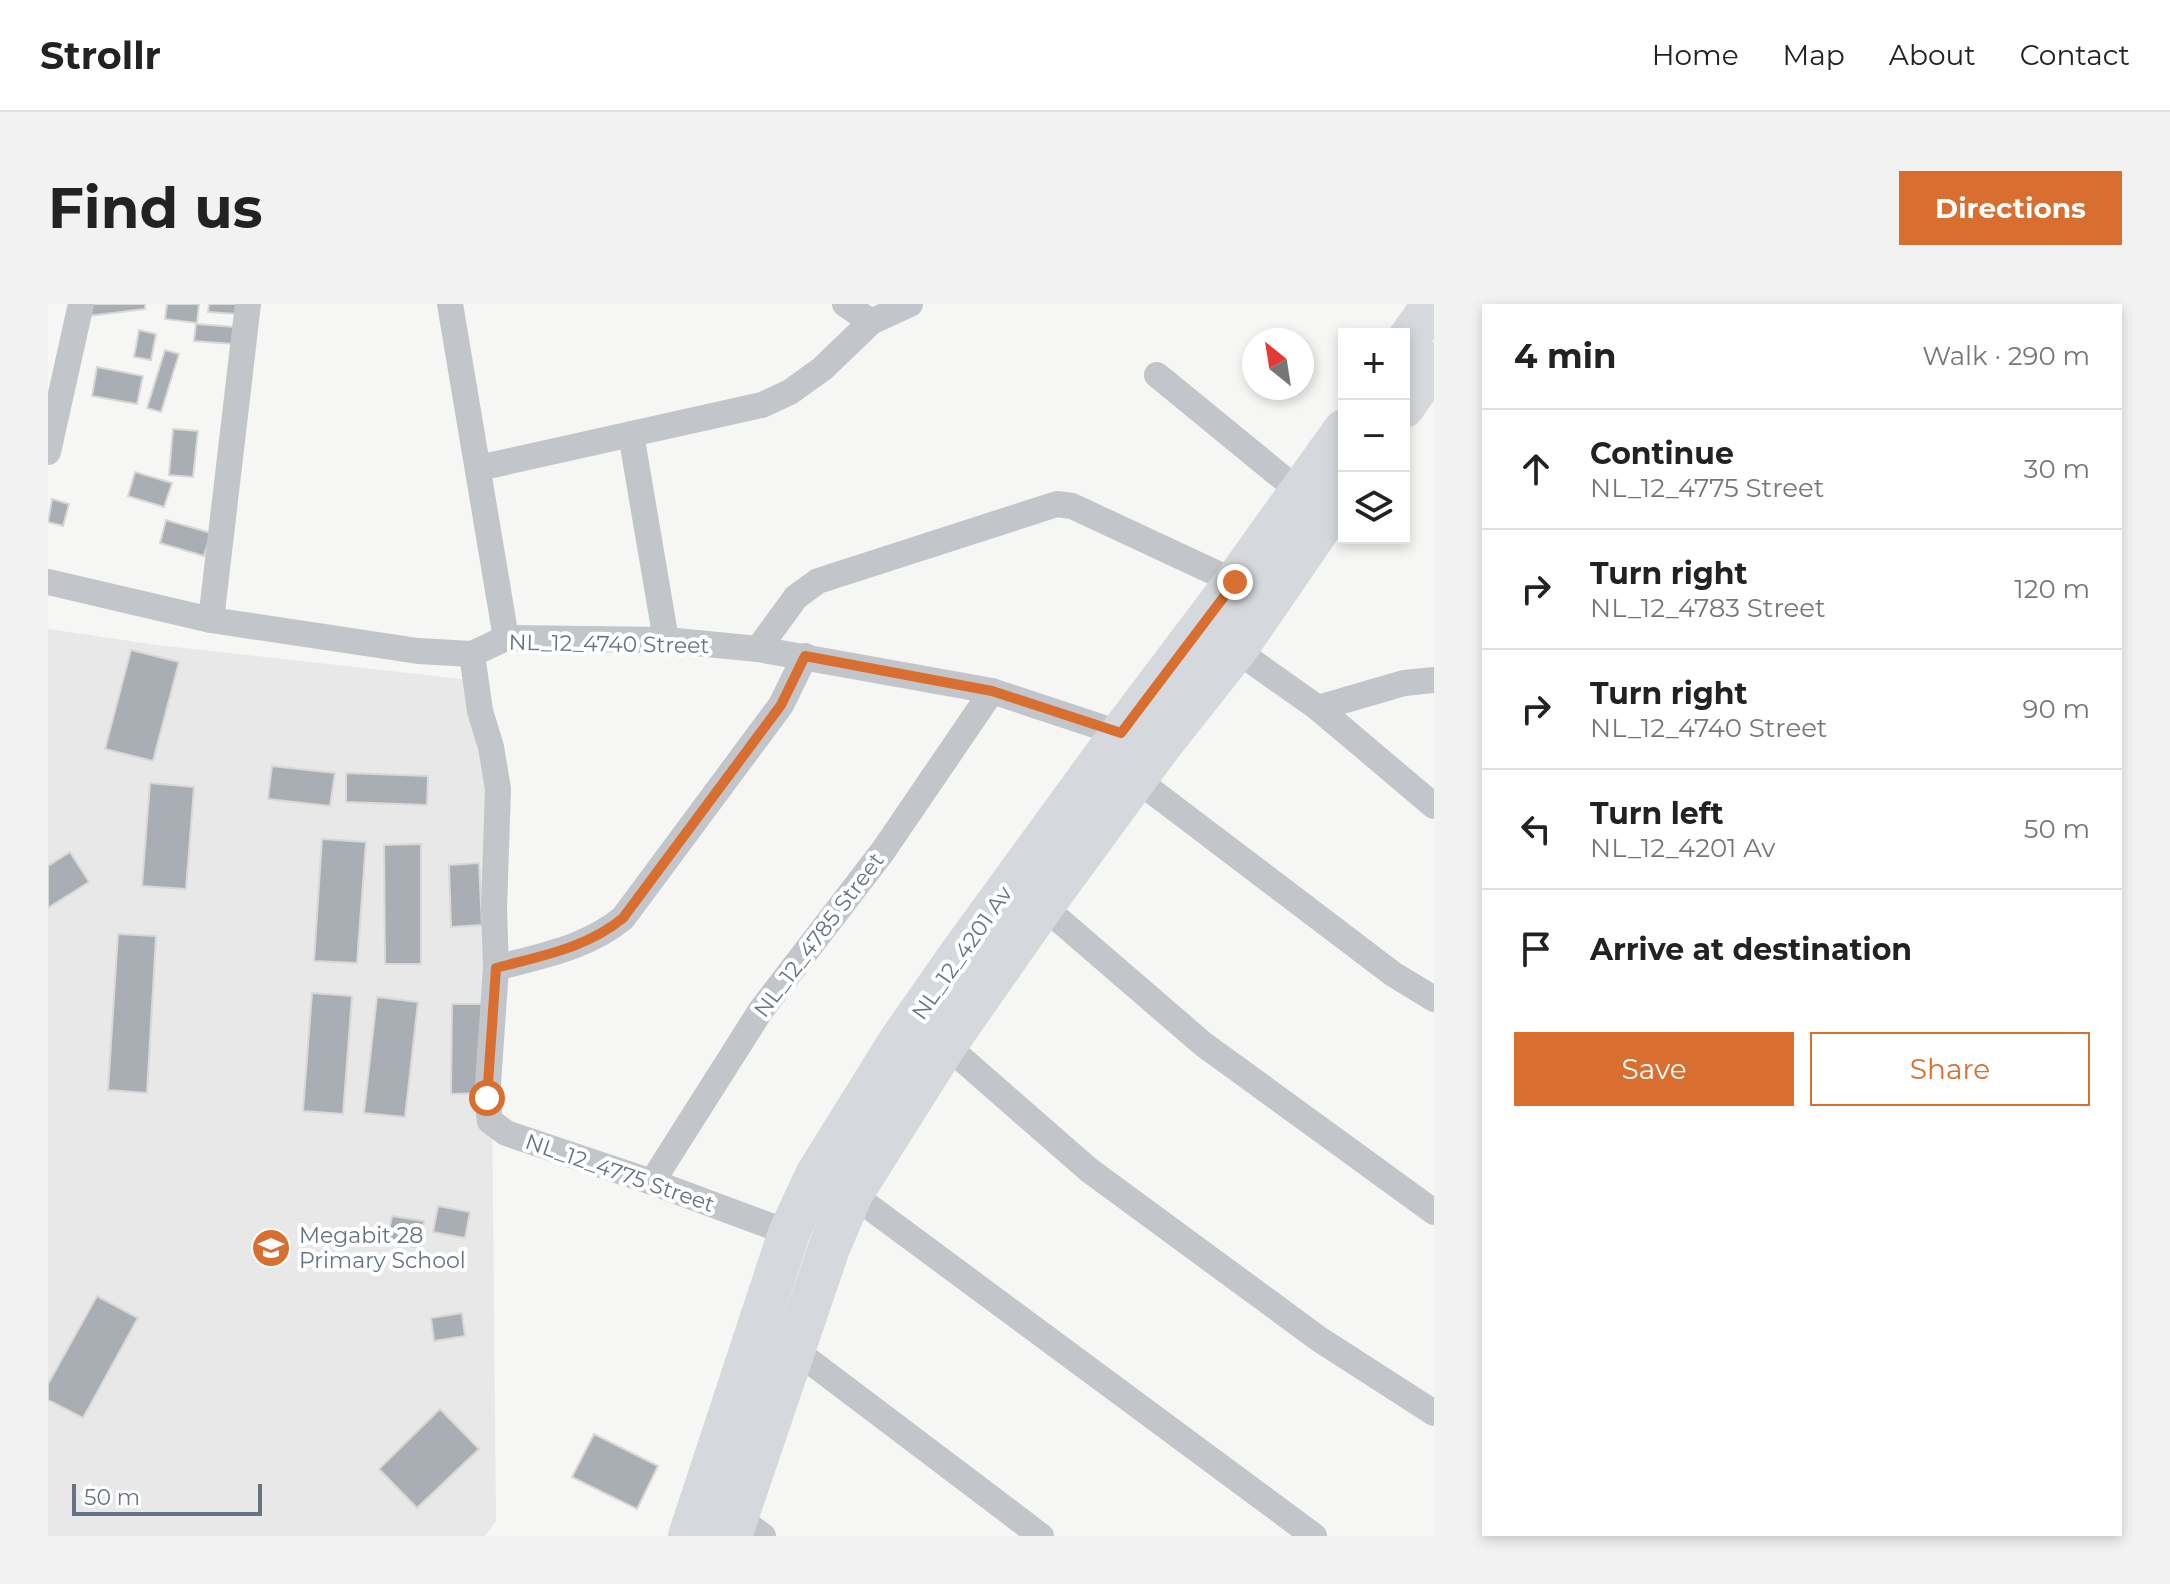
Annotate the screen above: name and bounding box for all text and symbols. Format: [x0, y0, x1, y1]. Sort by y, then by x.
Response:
text: Strollr [40, 32, 161, 79]
text: Home [1652, 38, 1739, 72]
text: Map [1783, 38, 1845, 72]
text: About [1889, 38, 1976, 72]
text: Contact [2020, 38, 2130, 72]
button: Directions [1899, 171, 2122, 245]
text: Find us [48, 174, 262, 242]
north arrow [1242, 328, 1314, 400]
map controls [1338, 328, 1410, 544]
button: + [1338, 328, 1410, 400]
text: 4 min [1514, 335, 1616, 377]
text: Walk · 290 m [1922, 340, 2090, 372]
button: − [1338, 400, 1410, 472]
text: Continue [1590, 435, 1734, 472]
icon: ahead [1514, 447, 1558, 491]
text: 30 m [2024, 453, 2090, 485]
button: layers [1338, 472, 1410, 544]
text: NL_12_4775 Street [1590, 472, 1824, 504]
text: Turn right [1590, 555, 1747, 592]
route end [1217, 564, 1253, 600]
icon: right [1514, 567, 1558, 611]
text: 120 m [2014, 573, 2090, 605]
text: NL_12_4783 Street [1590, 592, 1825, 624]
street label: NL_12_4740 Street [508, 629, 710, 659]
text: Turn right [1590, 675, 1747, 712]
icon: right [1514, 687, 1558, 731]
text: 90 m [2023, 693, 2090, 725]
text: NL_12_4740 Street [1590, 712, 1827, 744]
text: Turn left [1590, 795, 1723, 832]
icon: left [1514, 807, 1558, 851]
text: 50 m [2024, 813, 2090, 845]
text: NL_12_4201 Av [1590, 832, 1775, 864]
street label: NL_12_4785 Street [748, 847, 890, 1023]
street label: NL_12_4201 Av [906, 881, 1018, 1025]
icon: arrive [1514, 927, 1558, 971]
text: Arrive at destination [1590, 931, 1912, 968]
button: Save [1514, 1032, 1794, 1106]
button: Share [1810, 1032, 2090, 1106]
route start [469, 1080, 505, 1116]
street label: NL_12_4775 Street [522, 1128, 718, 1218]
place label: Megabit 28 Primary School [299, 1222, 466, 1274]
school or university icon: Megabit 28 Primary School [250, 1227, 292, 1269]
scale bar [72, 1480, 262, 1516]
text: 50 m [84, 1484, 140, 1511]

